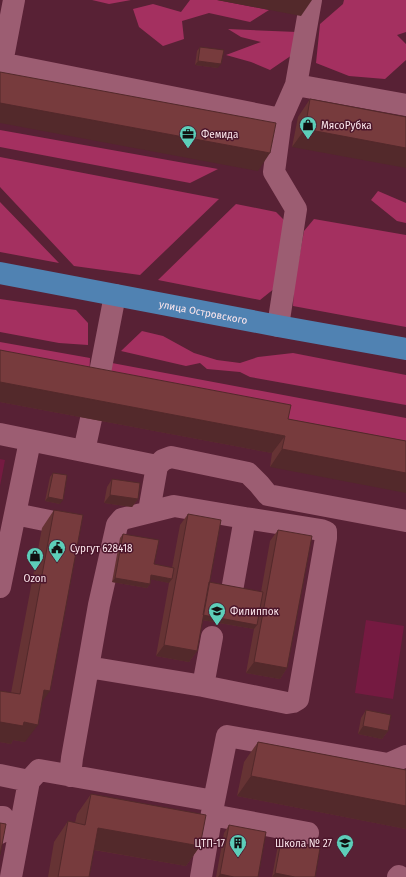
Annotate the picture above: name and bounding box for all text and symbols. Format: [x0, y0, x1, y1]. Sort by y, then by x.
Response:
shop icon: МясоРубка [298, 115, 318, 140]
place label: МясоРубка [321, 120, 372, 132]
office icon: Фемида [178, 124, 198, 149]
place label: Фемида [201, 129, 238, 141]
street label: улица Островского [158, 298, 249, 327]
public building icon: Сургут 628418 [47, 538, 67, 563]
place label: Сургут 628418 [70, 543, 133, 555]
shop icon: Ozon [25, 546, 45, 571]
place label: Ozon [24, 573, 46, 585]
school or university icon: Филиппок [207, 601, 227, 626]
place label: Филиппок [230, 606, 280, 618]
building icon: ЦТП-17 [228, 833, 248, 858]
school or university icon: Школа № 27 [335, 833, 355, 858]
place label: ЦТП-17 [195, 838, 226, 850]
place label: Школа № 27 [275, 838, 333, 850]

